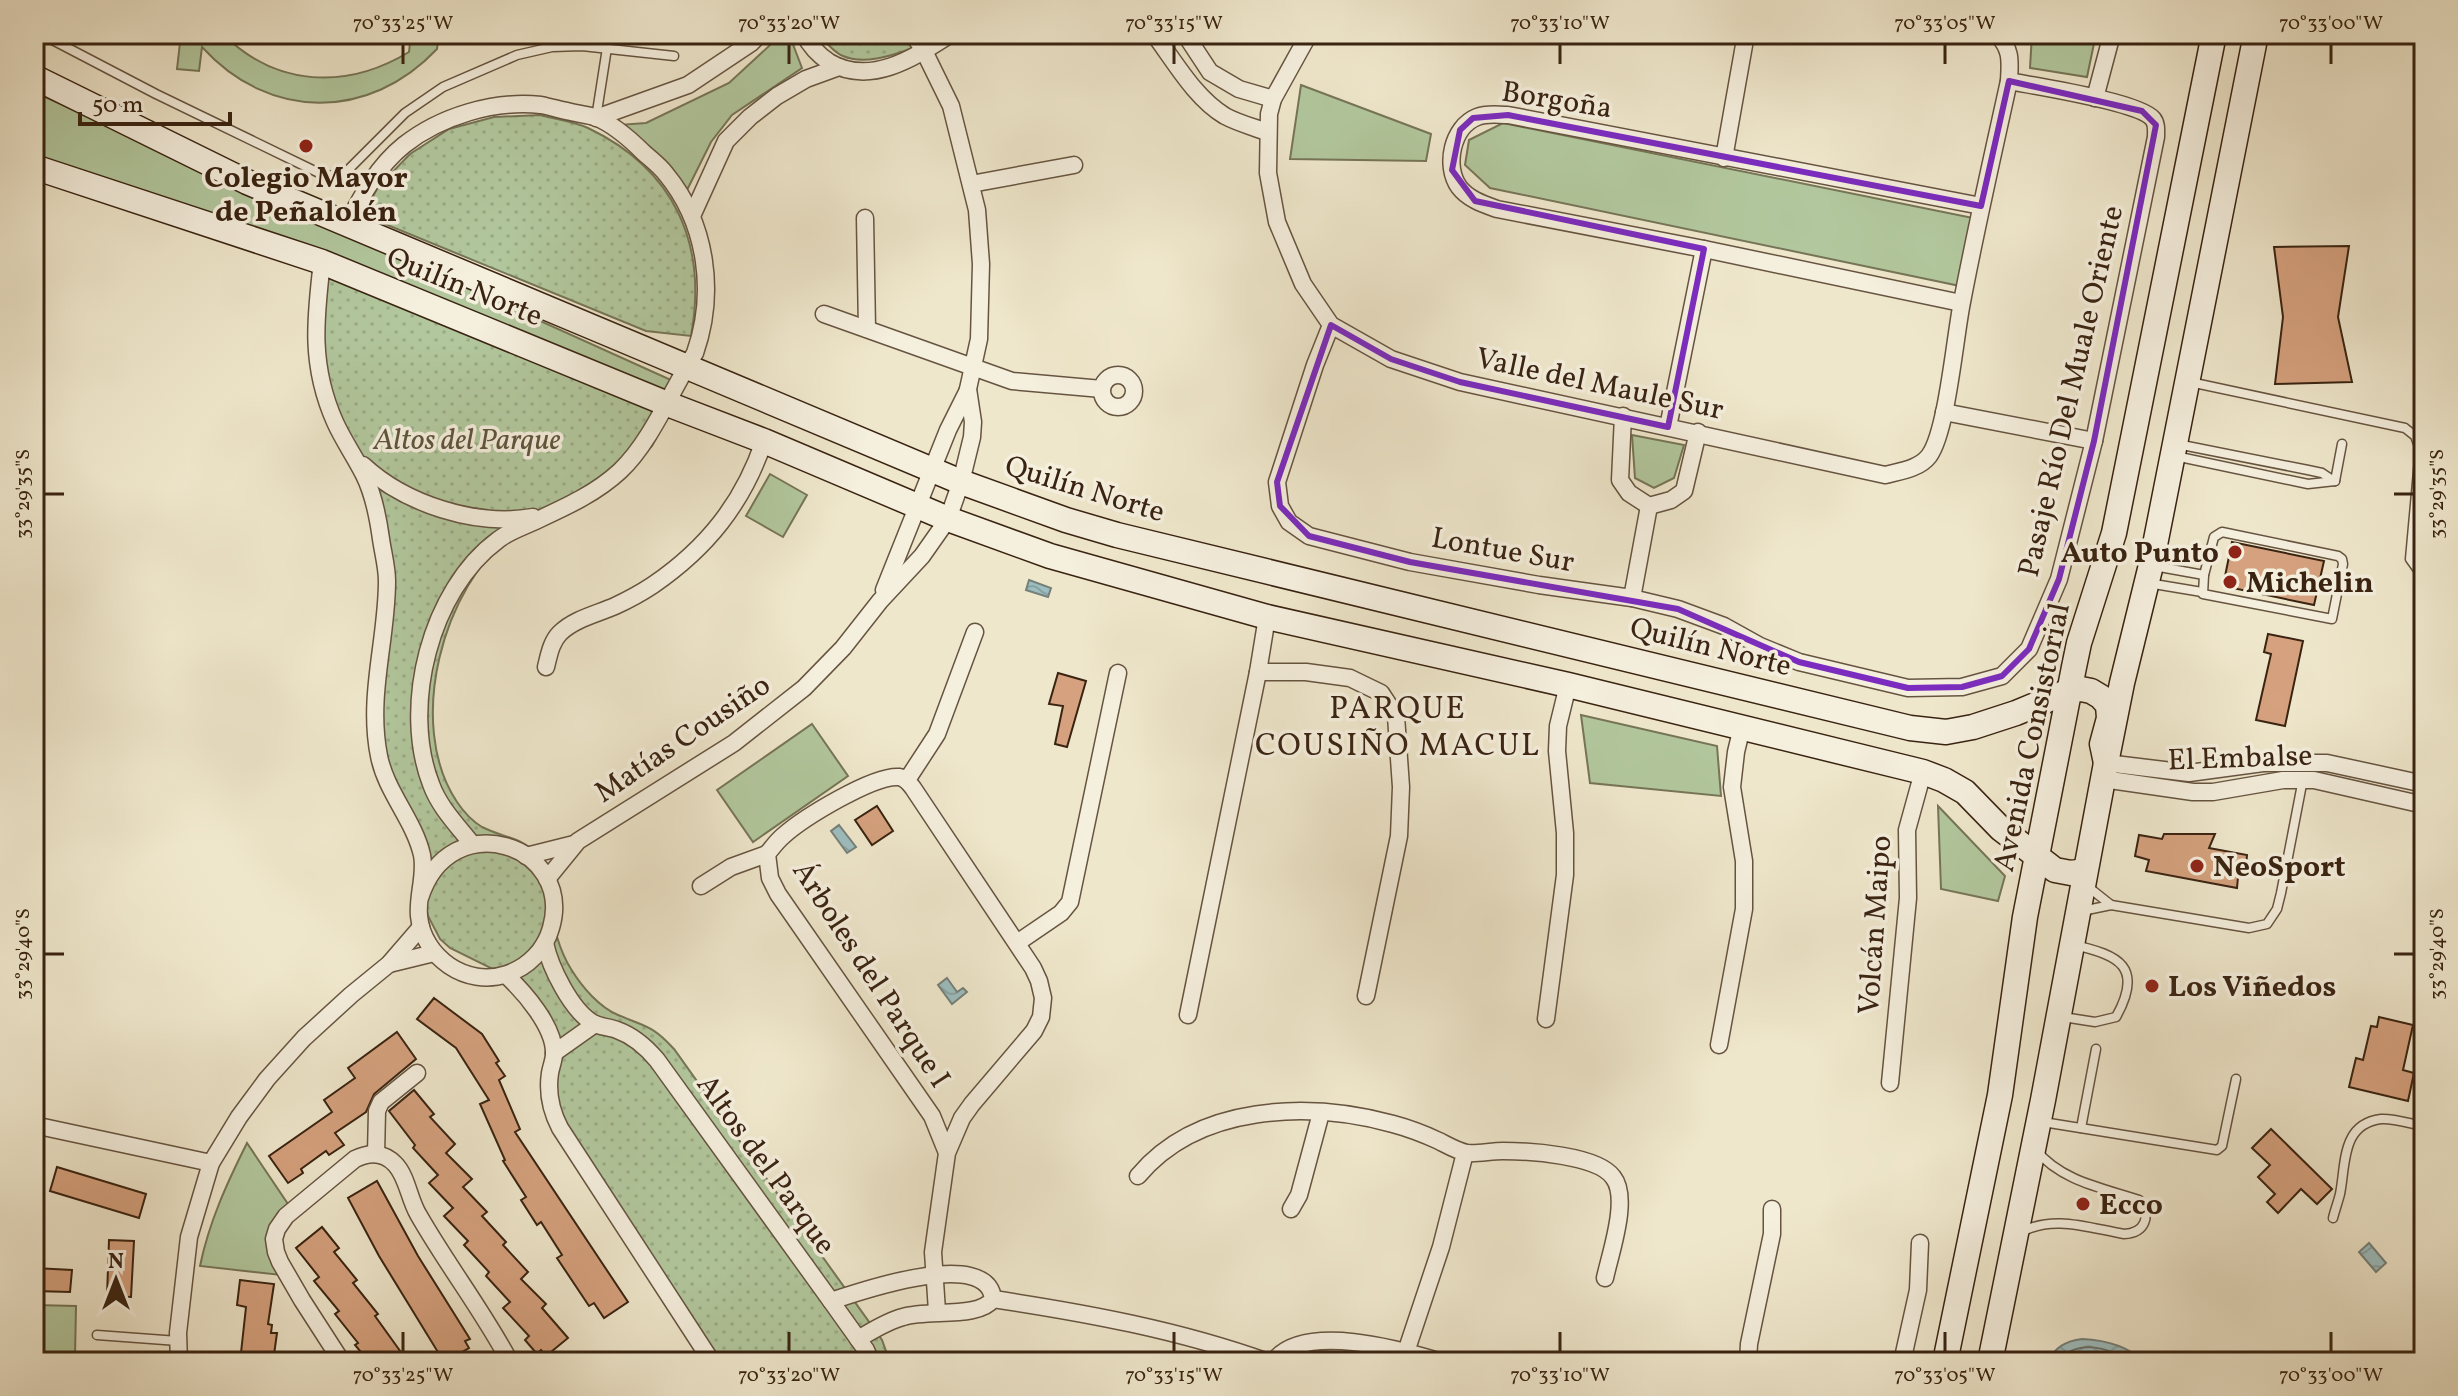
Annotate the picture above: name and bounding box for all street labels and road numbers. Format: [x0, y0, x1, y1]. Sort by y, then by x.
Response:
street label: Borgoña [1498, 72, 1615, 130]
street label: Pasaje Río Del Muale Oriente [2009, 202, 2135, 581]
street label: Quilín Norte [380, 237, 549, 338]
street label: Valle del Maule Sur [1472, 338, 1727, 432]
street label: Quilín Norte [999, 446, 1169, 534]
street label: Lontue Sur [1428, 518, 1577, 584]
street label: Avenida Consistorial [1984, 599, 2082, 876]
street label: Quilín Norte [1625, 608, 1796, 688]
street label: Matías Cousiño [587, 665, 779, 814]
street label: El Embalse [2167, 735, 2313, 783]
street label: Volcán Maipo [1849, 834, 1903, 1016]
street label: Árboles del Parque I [781, 853, 960, 1097]
street label: Altos del Parque [686, 1066, 845, 1264]

